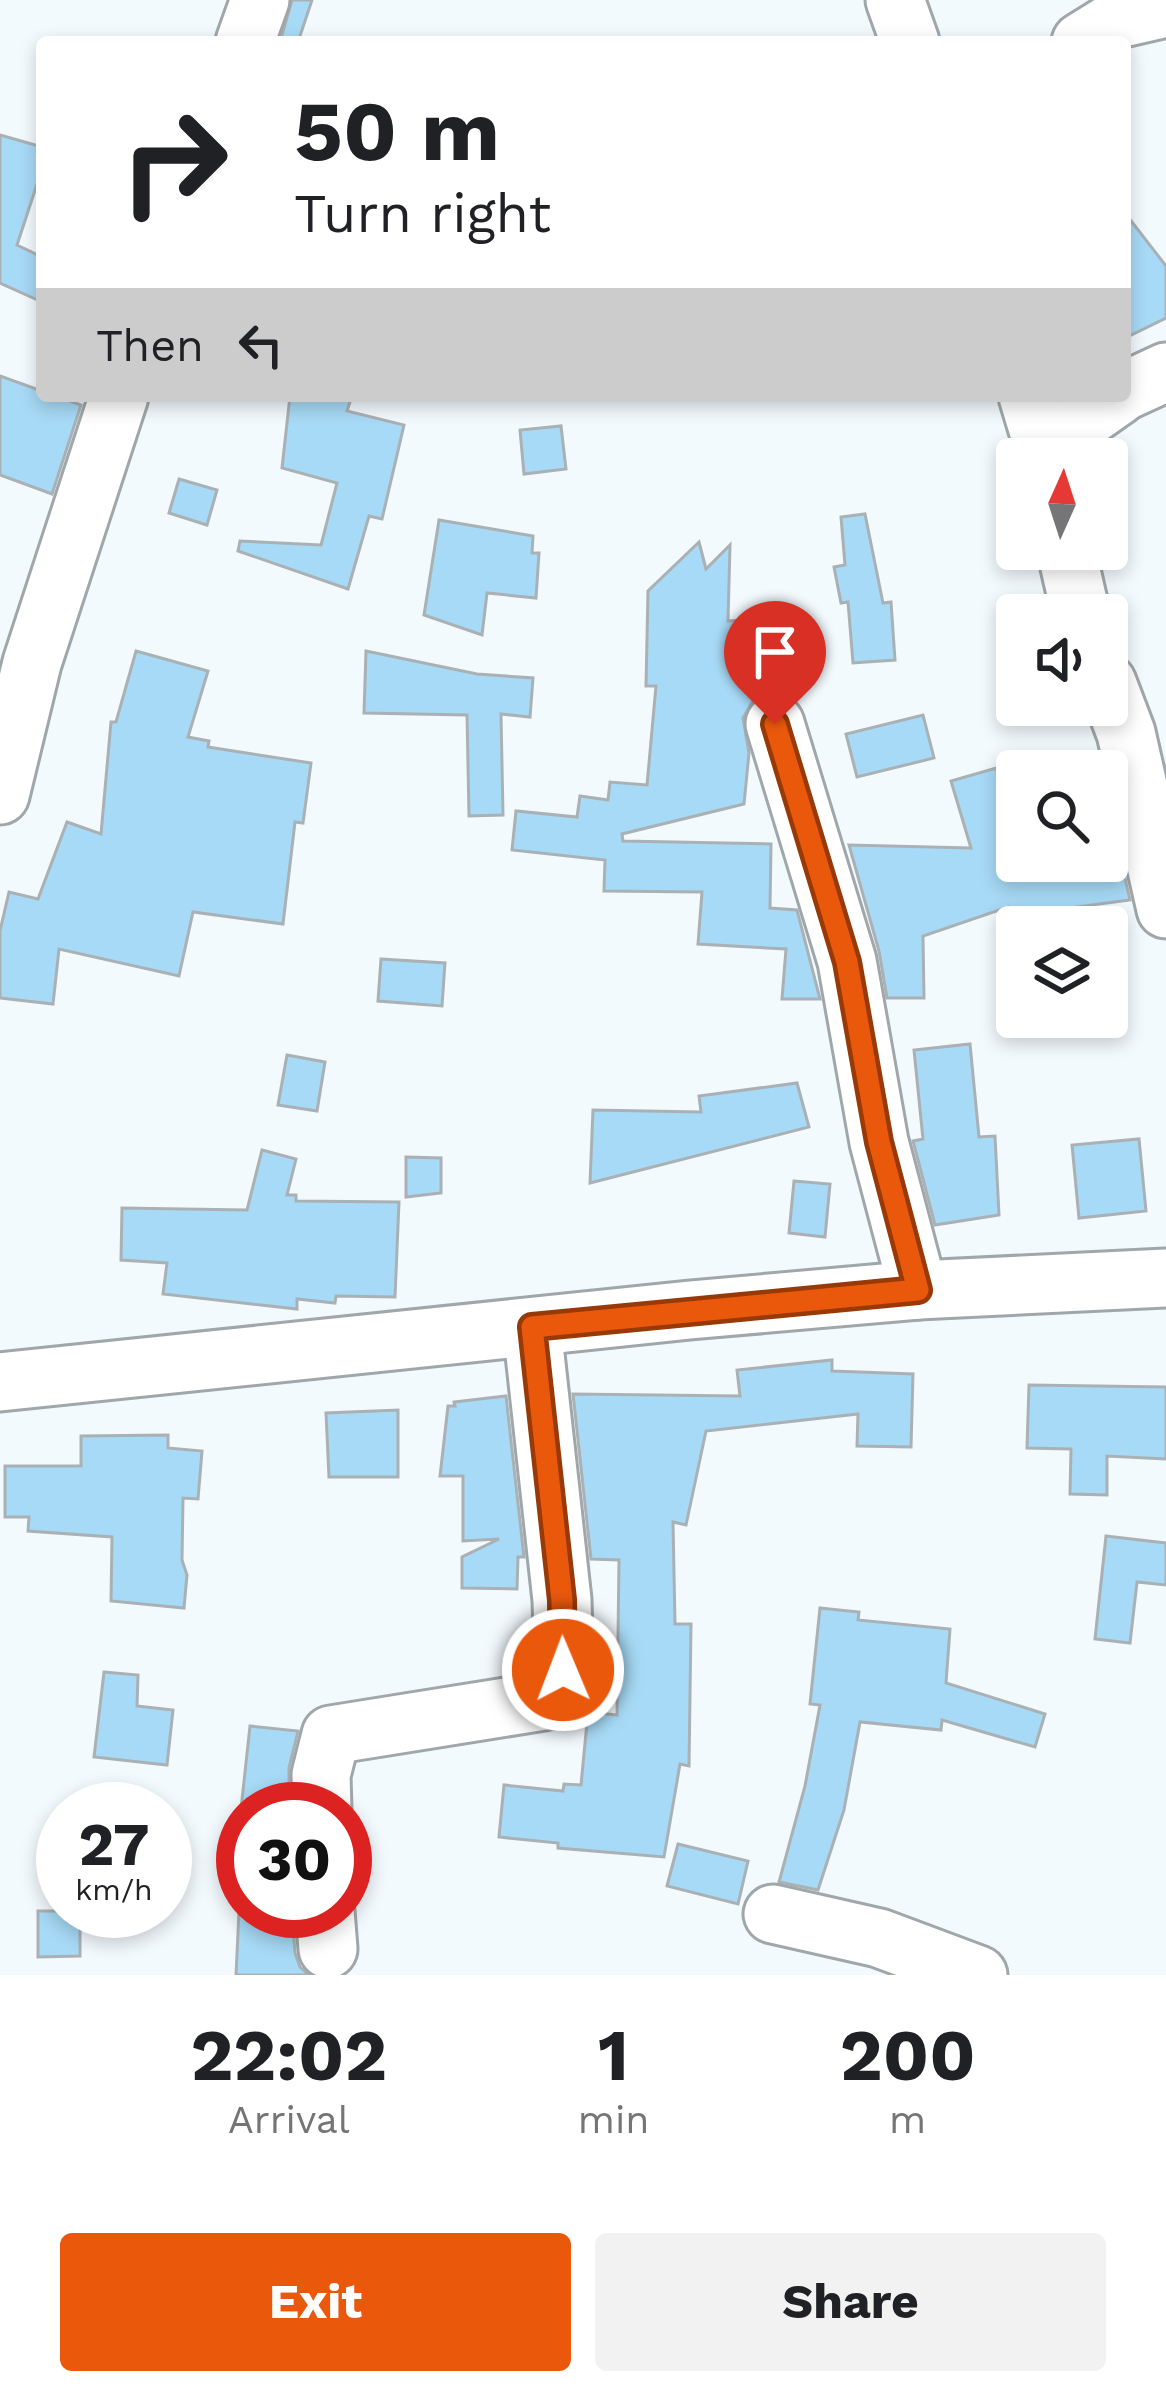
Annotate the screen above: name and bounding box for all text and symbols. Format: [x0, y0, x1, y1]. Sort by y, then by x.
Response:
text: 50 m [294, 82, 500, 180]
icon: right [96, 84, 252, 240]
text: Turn right [294, 182, 551, 245]
icon: left [228, 312, 294, 378]
text: Then [96, 319, 204, 372]
north arrow [996, 438, 1128, 570]
map controls [996, 438, 1128, 1038]
button: sound [996, 594, 1128, 726]
pin [724, 601, 826, 724]
icon: arrive [742, 619, 808, 685]
button: search [996, 750, 1128, 882]
button: layers [996, 906, 1128, 1038]
position arrow [500, 1607, 626, 1733]
speed limit sign: 30 [216, 1782, 372, 1938]
text: 27 [78, 1809, 150, 1880]
text: km/h [75, 1872, 153, 1907]
text: 22:02 [190, 2013, 387, 2097]
text: 1 [598, 2013, 629, 2097]
text: 200 [840, 2013, 976, 2097]
text: Arrival [228, 2097, 350, 2142]
text: min [578, 2097, 649, 2142]
text: m [889, 2097, 926, 2142]
button: Exit [60, 2233, 571, 2371]
button: Share [595, 2233, 1106, 2371]

